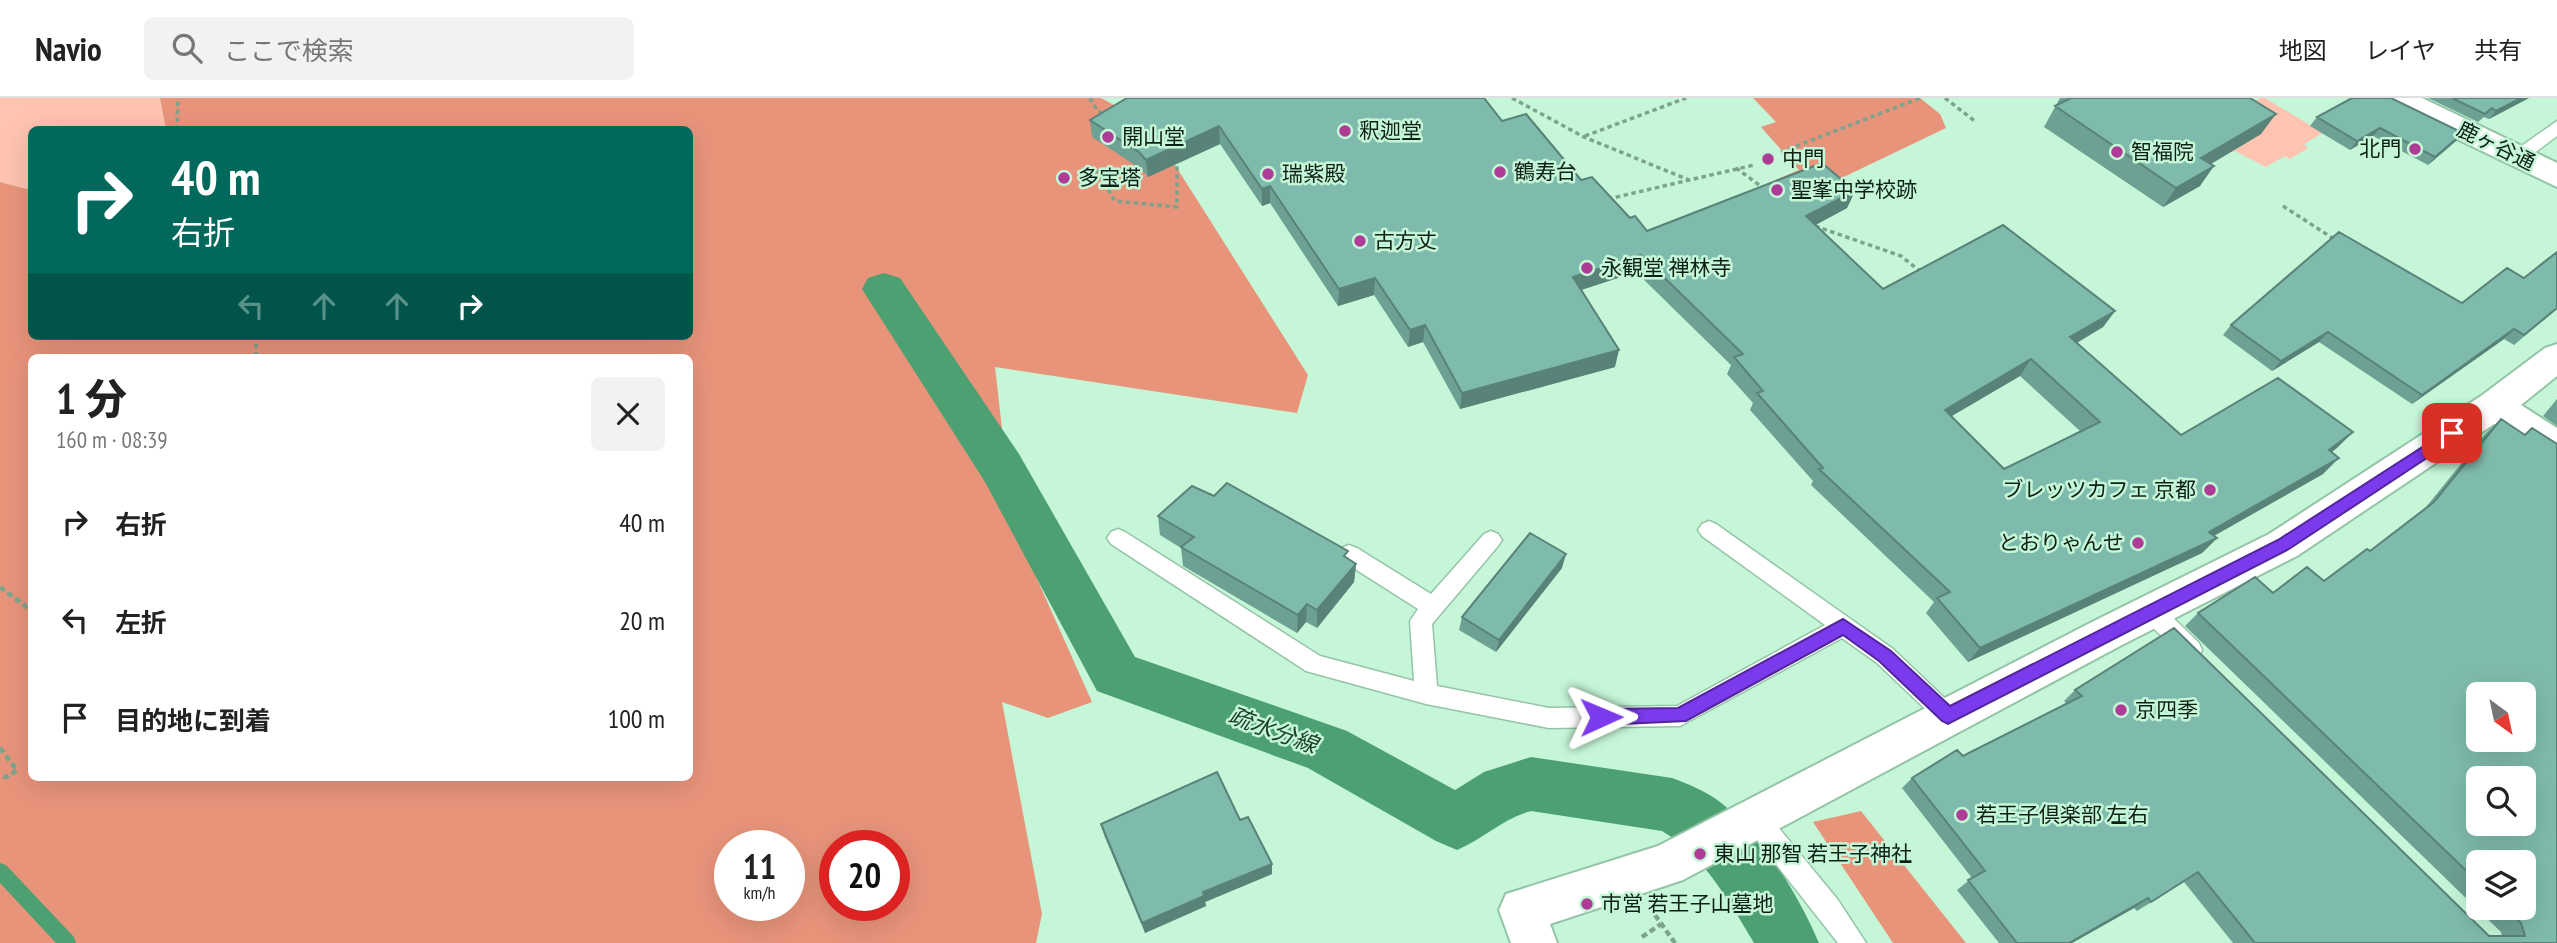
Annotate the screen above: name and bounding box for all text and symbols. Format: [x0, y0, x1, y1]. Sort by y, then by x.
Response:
search box [144, 17, 634, 80]
text: Navio [35, 27, 102, 70]
icon: search [168, 29, 206, 67]
text: ここで検索 [224, 34, 354, 67]
text: 地図 [2279, 35, 2327, 66]
text: レイヤ [2365, 35, 2436, 66]
text: 共有 [2474, 35, 2522, 66]
street label: 鹿ヶ谷通 [2453, 115, 2540, 176]
place label: 釈迦堂 [1359, 117, 1422, 144]
place label: 開山堂 [1122, 123, 1185, 150]
marker: 釈迦堂 [1337, 123, 1353, 139]
marker: 開山堂 [1100, 129, 1116, 145]
place label: 北門 [2359, 135, 2401, 162]
place label: 智福院 [2131, 138, 2194, 165]
marker: 北門 [2407, 141, 2423, 157]
marker: 智福院 [2109, 144, 2125, 160]
text: 40 m [171, 145, 260, 209]
place label: 中門 [1782, 145, 1824, 172]
marker: 中門 [1760, 151, 1776, 167]
icon: right [56, 154, 147, 245]
place label: 鶴寿台 [1514, 158, 1577, 185]
place label: 瑞紫殿 [1282, 160, 1345, 187]
place label: 多宝塔 [1078, 164, 1141, 191]
marker: 鶴寿台 [1492, 164, 1508, 180]
marker: 瑞紫殿 [1260, 166, 1276, 182]
marker: 多宝塔 [1056, 170, 1072, 186]
place label: 聖峯中学校跡 [1791, 176, 1917, 203]
marker: 聖峯中学校跡 [1769, 182, 1785, 198]
text: 右折 [171, 211, 235, 253]
place label: 古方丈 [1374, 227, 1437, 254]
marker: 古方丈 [1352, 233, 1368, 249]
place label: 永観堂 禅林寺 [1601, 254, 1731, 281]
marker: 永観堂 禅林寺 [1579, 260, 1595, 276]
icon: left [232, 287, 270, 325]
icon: ahead [305, 287, 343, 325]
icon: ahead [378, 287, 416, 325]
icon: right [451, 287, 489, 325]
text: 1 分 [56, 371, 127, 426]
button: close [591, 377, 665, 451]
pin [2422, 403, 2482, 463]
icon: arrive [2433, 414, 2471, 452]
text: 160 m · 08:39 [56, 425, 168, 454]
place label: ブレッツカフェ 京都 [2003, 476, 2196, 503]
marker: ブレッツカフェ 京都 [2202, 482, 2218, 498]
icon: right [56, 503, 94, 541]
text: 40 m [619, 506, 665, 539]
text: 右折 [115, 508, 167, 541]
place label: とおりゃんせ [1998, 529, 2124, 556]
marker: とおりゃんせ [2130, 535, 2146, 551]
icon: left [56, 601, 94, 639]
text: 20 m [619, 604, 665, 637]
text: 左折 [115, 606, 167, 639]
position arrow [1564, 680, 1638, 754]
north arrow [2466, 682, 2536, 752]
map controls [2466, 682, 2536, 920]
place label: 京四季 [2135, 696, 2198, 723]
icon: arrive [56, 699, 94, 737]
water label: 疏水分線 [1225, 700, 1324, 760]
text: 100 m [607, 702, 665, 735]
marker: 京四季 [2113, 702, 2129, 718]
text: 目的地に到着 [115, 704, 271, 737]
button: search [2466, 766, 2536, 836]
place label: 若王子倶楽部 左右 [1976, 801, 2148, 828]
marker: 若王子倶楽部 左右 [1954, 807, 1970, 823]
speed limit sign: 20 [819, 830, 910, 921]
place label: 東山 那智 若王子神社 [1714, 840, 1912, 867]
text: 11 [743, 843, 776, 889]
marker: 東山 那智 若王子神社 [1692, 846, 1708, 862]
button: layers [2466, 850, 2536, 920]
text: km/h [744, 881, 775, 904]
place label: 市営 若王子山墓地 [1601, 890, 1773, 917]
marker: 市営 若王子山墓地 [1579, 896, 1595, 912]

